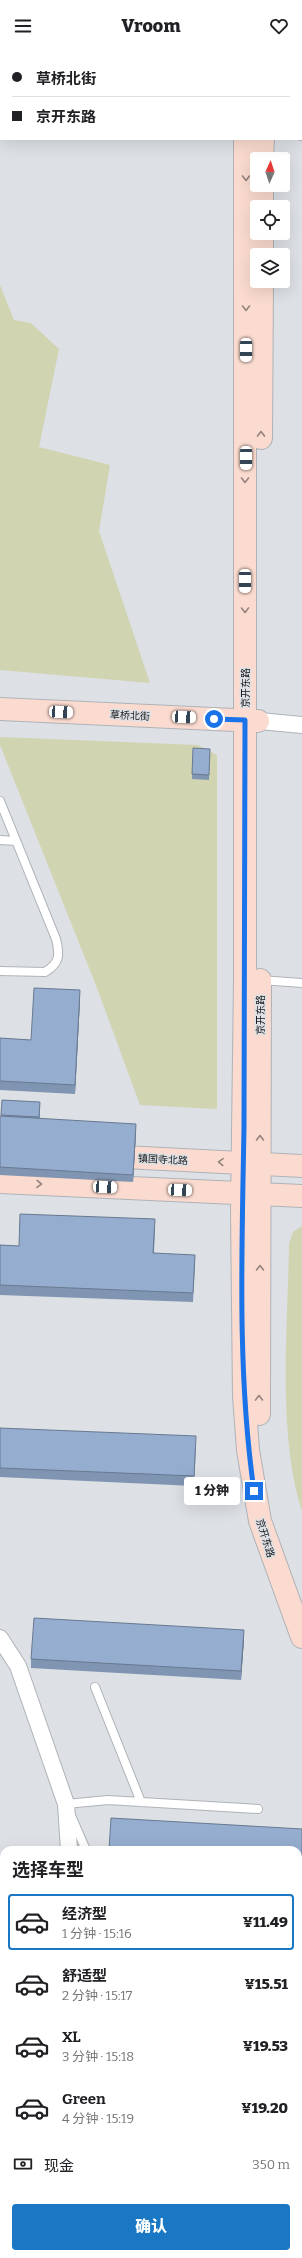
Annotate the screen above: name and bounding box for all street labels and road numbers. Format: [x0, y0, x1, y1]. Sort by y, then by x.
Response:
street label: 京开东路 [240, 668, 252, 708]
street label: 草桥北街 [110, 709, 150, 723]
street label: 京开东路 [255, 995, 267, 1035]
street label: 镇国寺北路 [138, 1153, 188, 1167]
street label: 京开东路 [253, 1517, 277, 1559]

